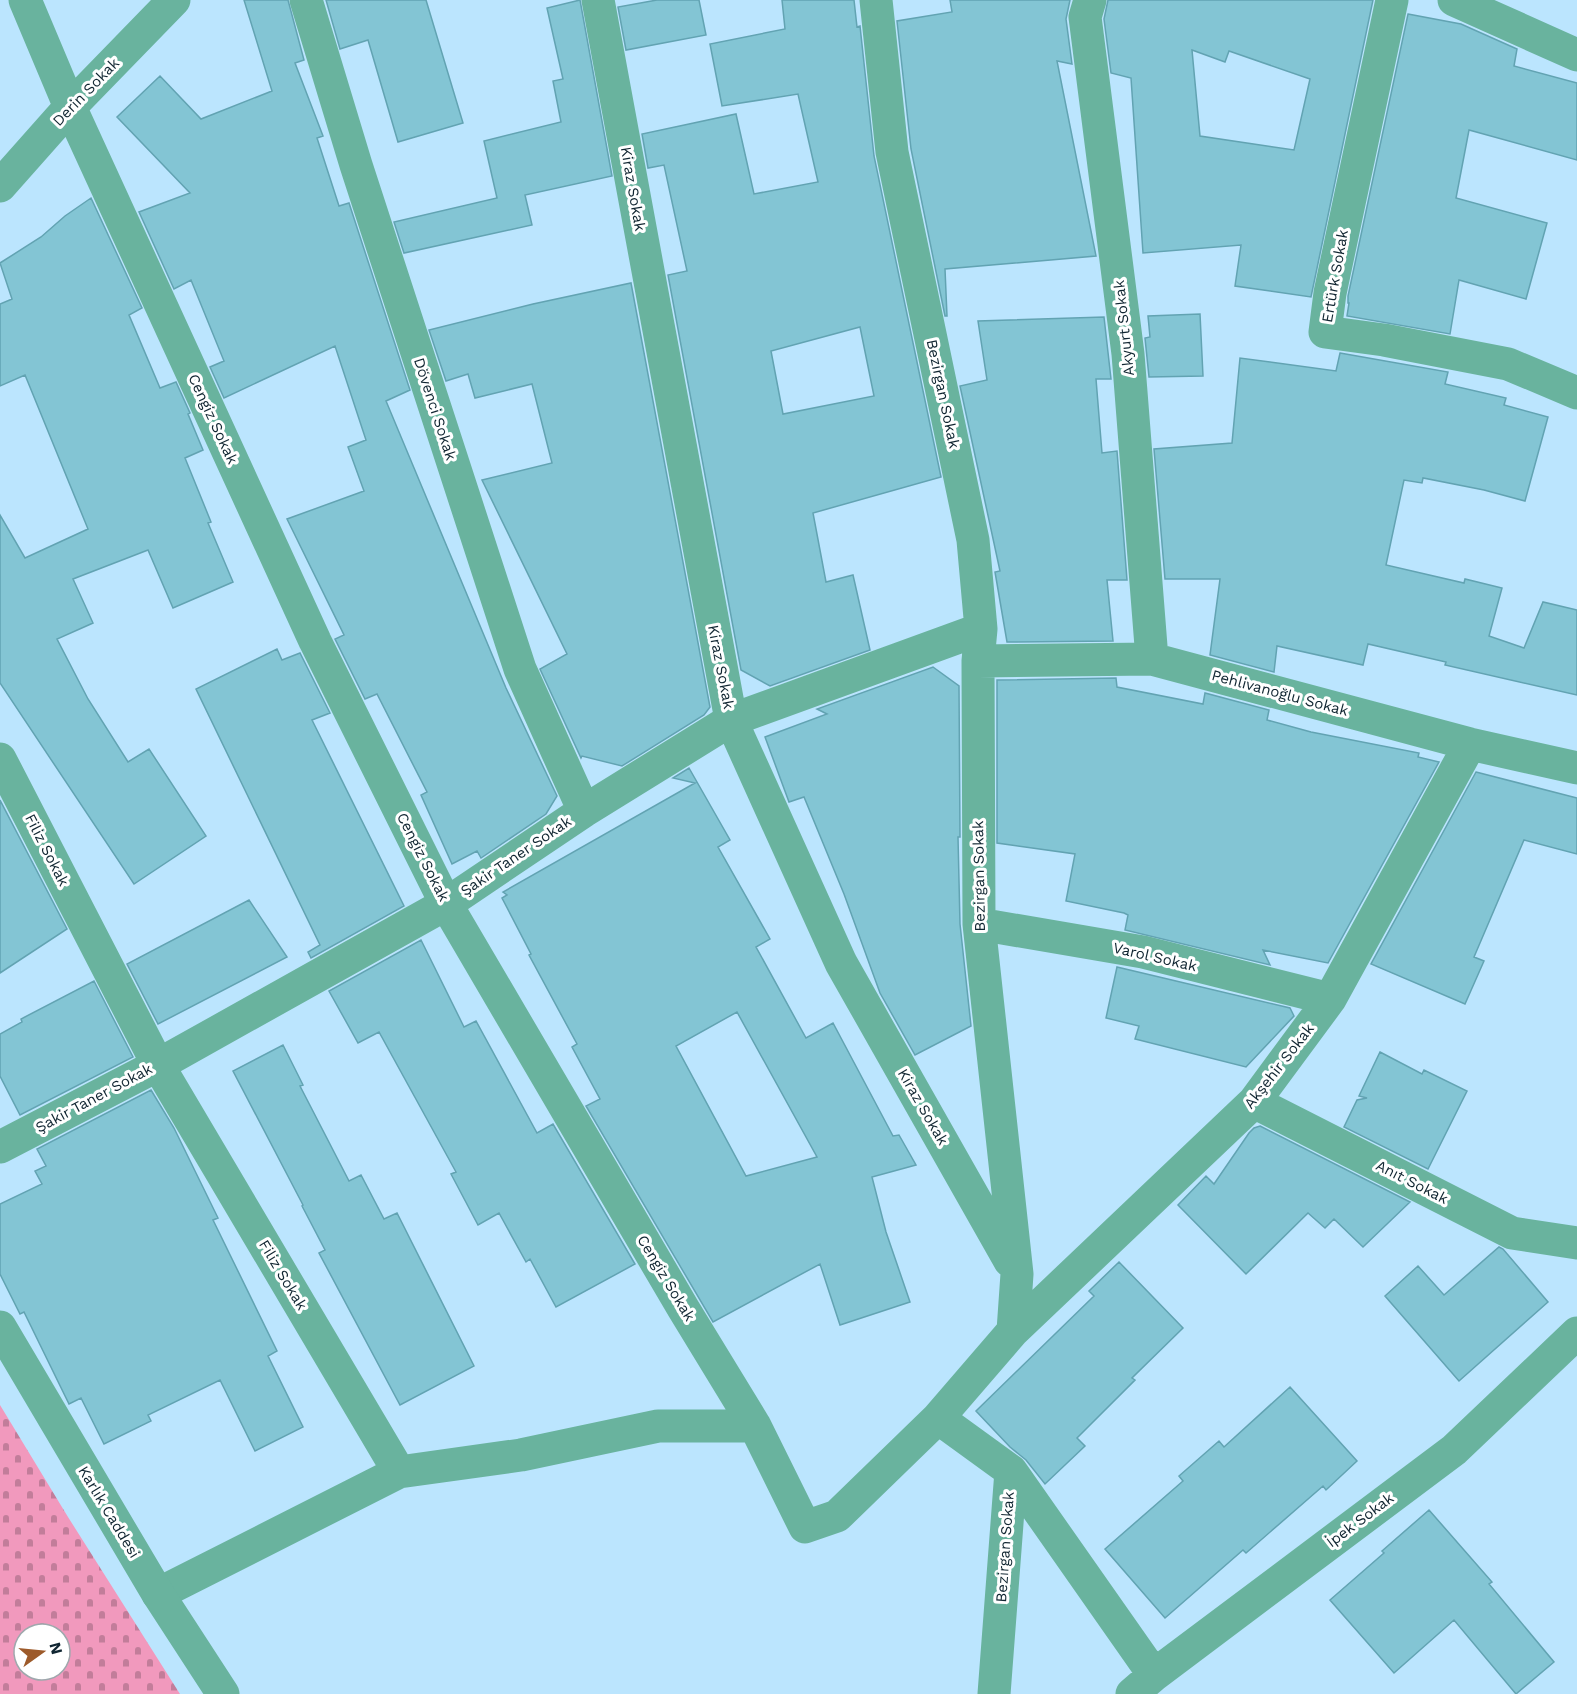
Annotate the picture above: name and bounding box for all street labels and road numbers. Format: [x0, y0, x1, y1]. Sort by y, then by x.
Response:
street label: Derin Sokak [49, 54, 123, 130]
street label: Kiraz Sokak [617, 145, 649, 233]
street label: Ertürk Sokak [1318, 228, 1352, 324]
street label: Akyurt Sokak [1110, 279, 1138, 377]
street label: Bezirgan Sokak [923, 338, 963, 451]
street label: Dövenci Sokak [410, 355, 460, 463]
street label: Cengiz Sokak [184, 371, 242, 467]
street label: Kiraz Sokak [704, 623, 738, 711]
street label: Pehlivanoğlu Sokak [1210, 666, 1351, 720]
street label: Cengiz Sokak [393, 810, 453, 905]
street label: Filiz Sokak [21, 811, 73, 890]
street label: Şakir Taner Sokak [457, 812, 575, 900]
street label: Bezirgan Sokak [969, 820, 989, 932]
street label: Varol Sokak [1111, 939, 1199, 975]
street label: Akşehir Sokak [1240, 1020, 1318, 1112]
street label: Şakir Taner Sokak [32, 1059, 156, 1136]
street label: Kiraz Sokak [894, 1066, 952, 1149]
street label: Anıt Sokak [1373, 1156, 1452, 1208]
street label: Cengiz Sokak [633, 1232, 699, 1325]
street label: Filiz Sokak [255, 1237, 311, 1314]
street label: Karlık Caddesi [74, 1463, 144, 1561]
street label: İpek Sokak [1323, 1489, 1398, 1551]
street label: Bezirgan Sokak [992, 1490, 1018, 1603]

